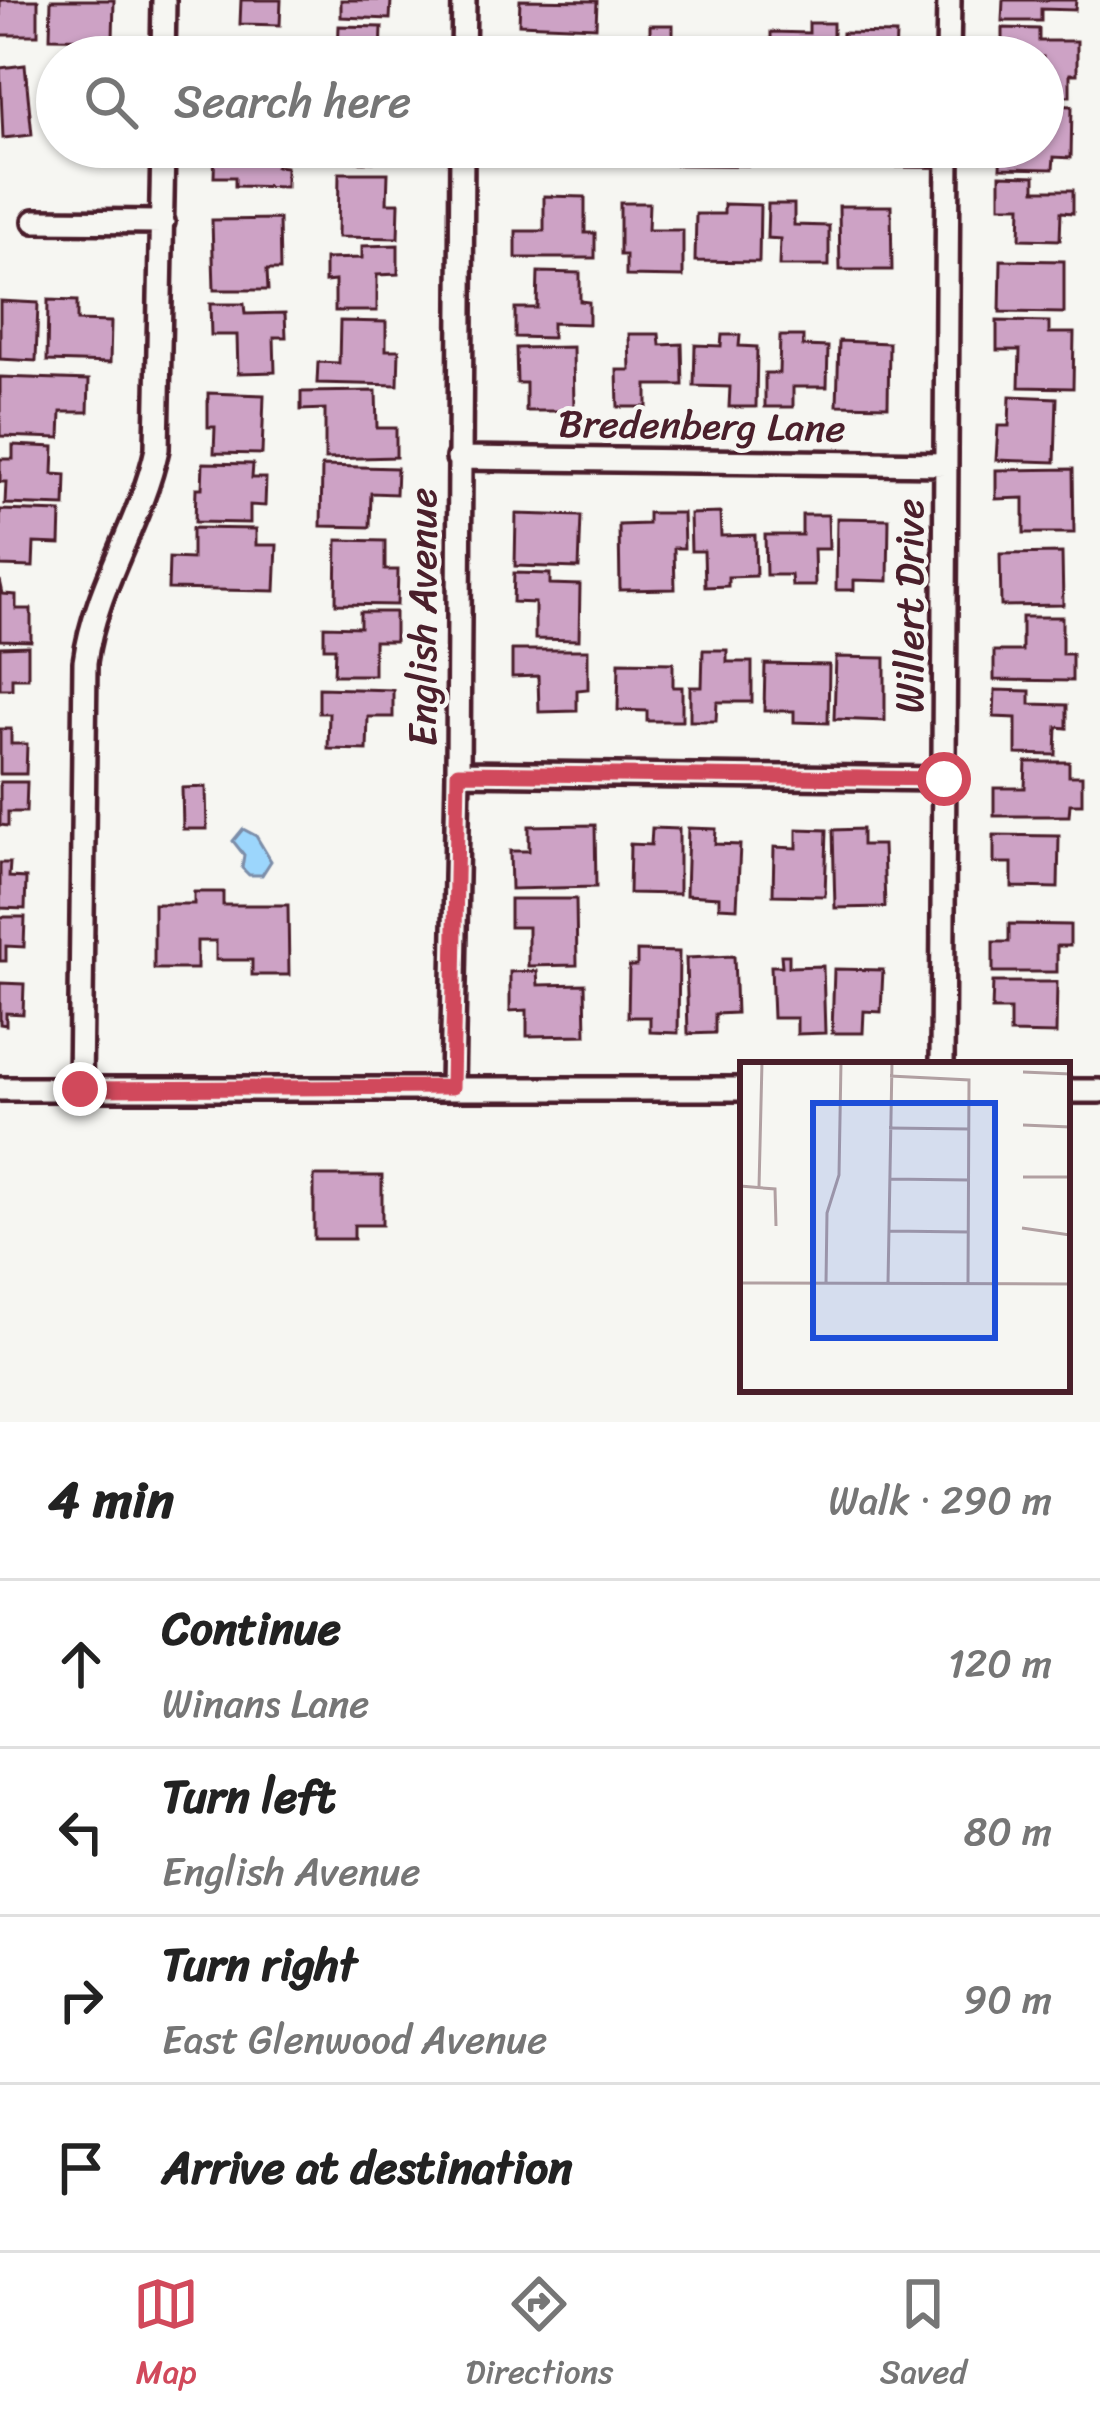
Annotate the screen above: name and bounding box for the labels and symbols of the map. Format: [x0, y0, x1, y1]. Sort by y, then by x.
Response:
street label: Bredenberg Lane [558, 388, 846, 463]
street label: English Avenue [388, 488, 457, 746]
street label: Willert Drive [875, 499, 944, 713]
route start [917, 752, 971, 806]
route end [53, 1062, 107, 1116]
inset map [740, 1062, 1070, 1392]

